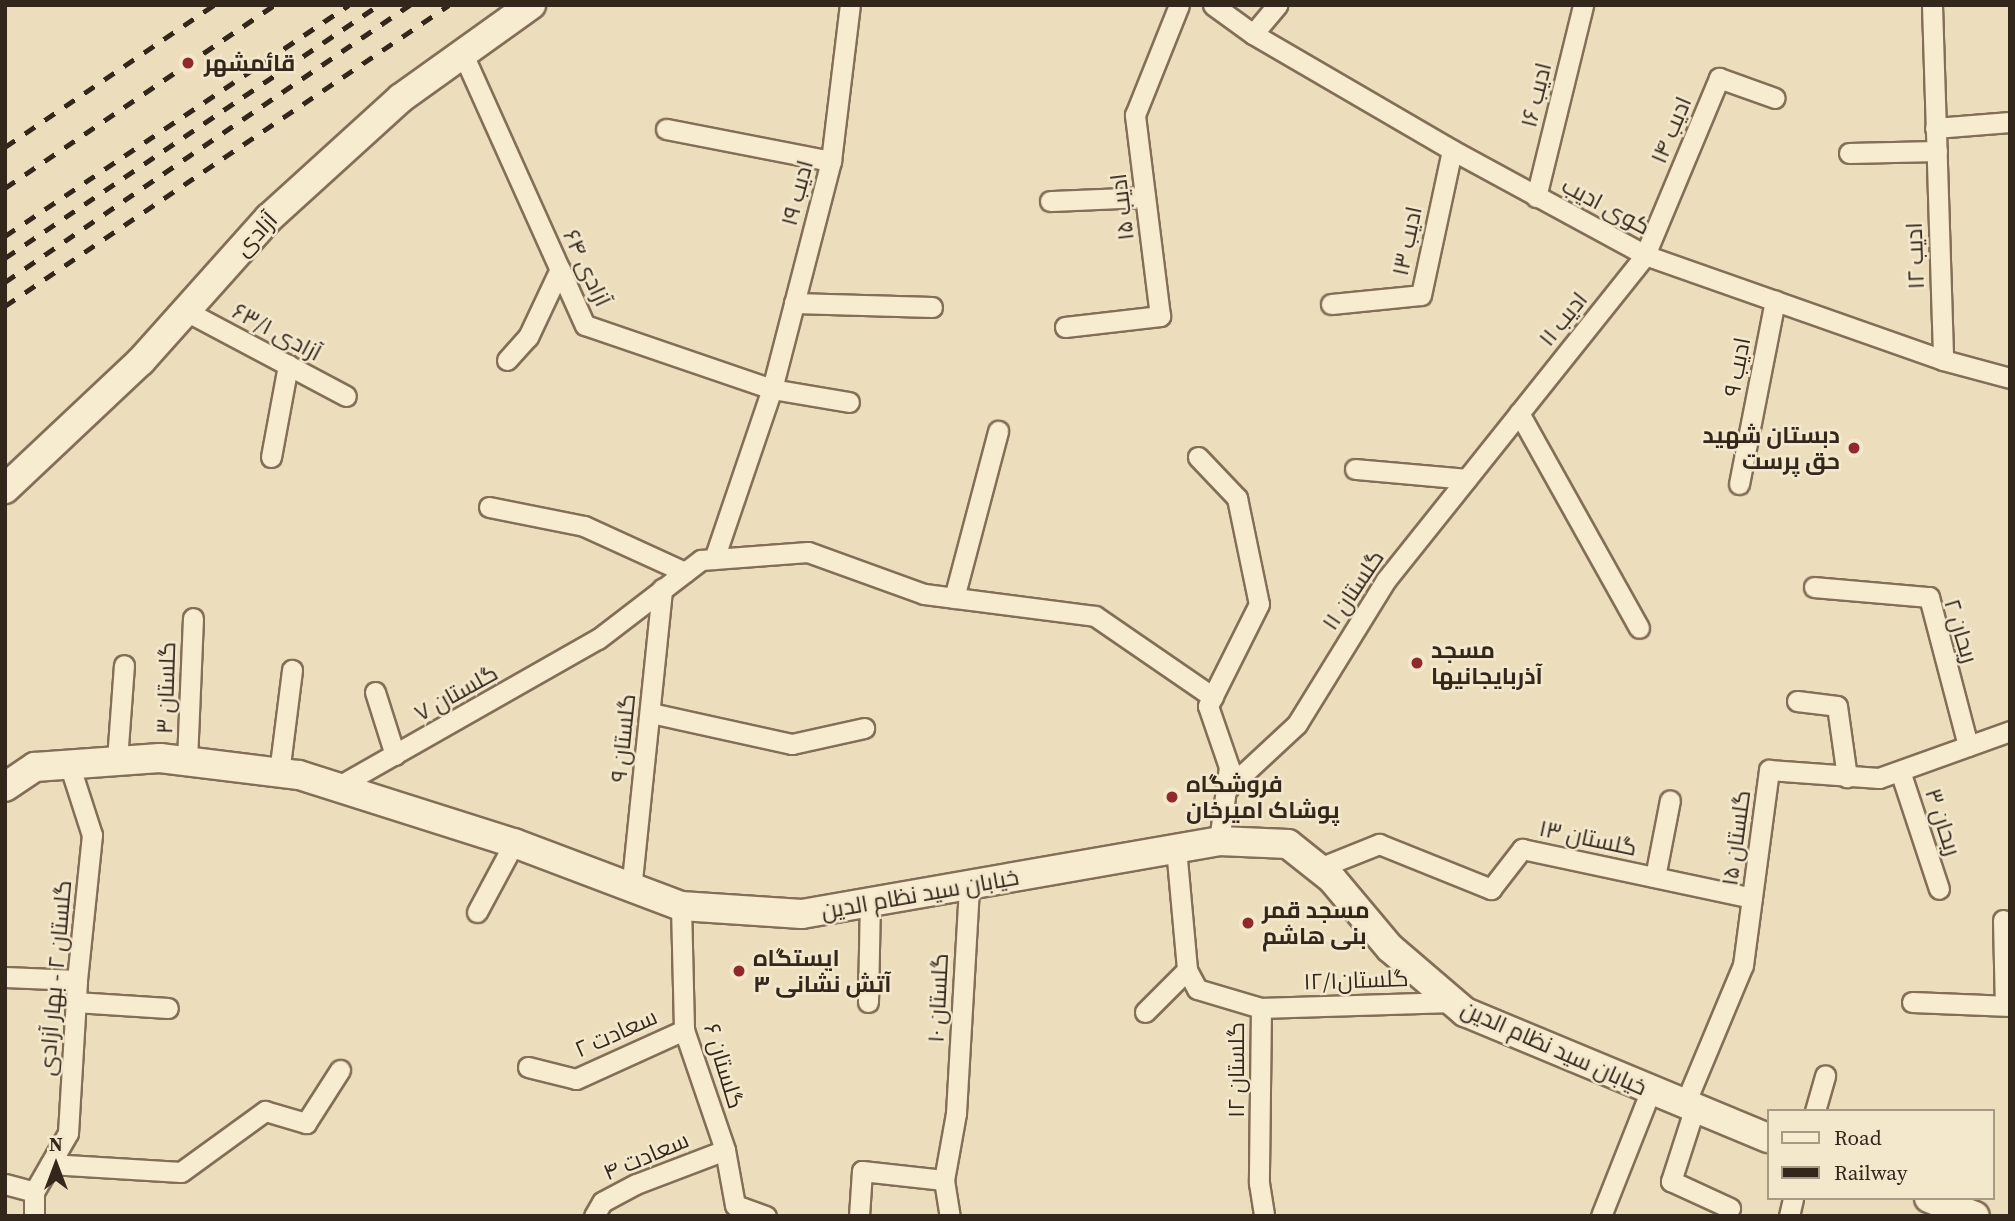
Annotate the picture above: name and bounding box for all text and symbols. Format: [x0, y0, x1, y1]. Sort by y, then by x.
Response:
place label: قائمشهر [204, 49, 295, 77]
marker: قائمشهر [178, 53, 198, 73]
street label: ادیب ۱۶ [1515, 60, 1557, 130]
street label: ادیب ۱۴ [1645, 92, 1697, 168]
street label: ادیب ۱۹ [775, 157, 819, 229]
street label: کوی ادیب [1557, 171, 1655, 241]
street label: ادیب ۱۵ [1104, 172, 1140, 242]
street label: ادیب ۱۳ [1386, 204, 1428, 278]
street label: آزادی [229, 206, 283, 262]
street label: ادیب ۱۲ [1900, 222, 1930, 290]
street label: آزادی ۶۴ [557, 225, 617, 311]
street label: ادیب ۱۱ [1533, 286, 1593, 352]
street label: آزادی ۶۳/۱ [228, 297, 326, 367]
street label: ادیب ۹ [1718, 335, 1756, 399]
place label: دبستان شهید حق پرست [1702, 421, 1840, 475]
marker: دبستان شهید حق پرست [1846, 440, 1862, 456]
street label: گلستان ۱۱ [1316, 545, 1390, 635]
street label: ریحان ۲ [1938, 596, 1984, 666]
place label: مسجد آذربایجانیها [1431, 636, 1543, 690]
street label: گلستان ۳ [151, 641, 181, 735]
marker: مسجد آذربایجانیها [1409, 655, 1425, 671]
street label: گلستان ۷ [410, 659, 502, 727]
street label: گلستان ۹ [605, 693, 641, 783]
place label: فروشگاه پوشاک امیرخان [1186, 770, 1340, 824]
street label: ریحان ۳ [1919, 785, 1967, 859]
street label: گلستان ۱۵ [1716, 788, 1756, 888]
marker: فروشگاه پوشاک امیرخان [1164, 789, 1180, 805]
street label: گلستان ۱۳ [1537, 814, 1639, 862]
street label: خیابان سید نظام الدین [819, 863, 1021, 925]
street label: گلستان ۲ - بهار آزادی [33, 879, 77, 1077]
place label: مسجد قمر بنی هاشم [1262, 896, 1370, 950]
marker: مسجد قمر بنی هاشم [1240, 915, 1256, 931]
place label: ایستگاه آتش نشانی ۳ [753, 944, 891, 998]
street label: گلستان ۱۰ [922, 953, 954, 1043]
marker: ایستگاه آتش نشانی ۳ [731, 963, 747, 979]
street label: گلستان۱۲/۱ [1303, 964, 1409, 996]
street label: خیابان سید نظام الدین [1457, 995, 1651, 1101]
street label: سعادت ۲ [571, 1003, 661, 1063]
street label: گلستان ۶ [698, 1020, 750, 1112]
street label: گلستان ۱۲ [1222, 1022, 1250, 1118]
legend [1766, 1109, 1994, 1200]
text: Road [1834, 1123, 1882, 1152]
street label: سعادت ۴ [599, 1126, 693, 1186]
north arrow [21, 1130, 91, 1200]
text: N [49, 1131, 63, 1157]
text: Railway [1834, 1158, 1908, 1187]

